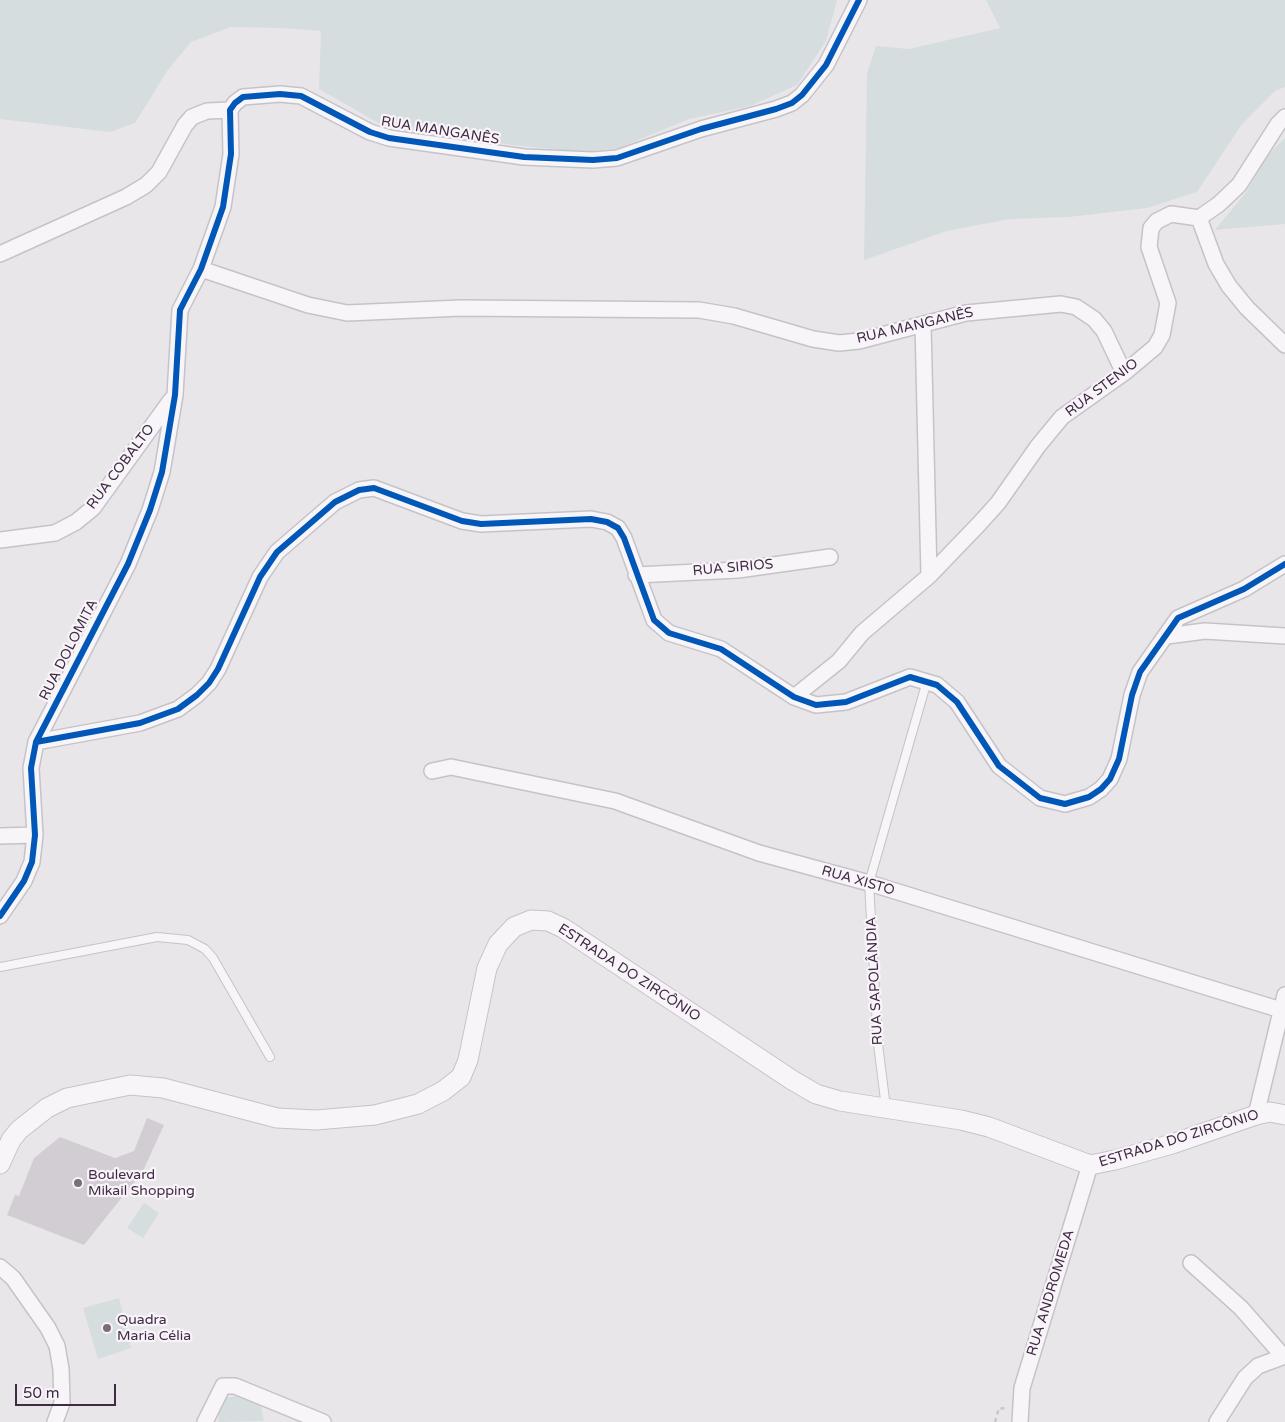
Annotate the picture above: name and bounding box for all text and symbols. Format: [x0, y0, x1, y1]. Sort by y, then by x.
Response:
street label: RUA MANGANÊS [380, 113, 500, 149]
street label: RUA MANGANÊS [855, 304, 975, 348]
street label: RUA STENIO [1062, 355, 1142, 421]
street label: RUA COBALTO [84, 421, 158, 513]
street label: RUA SIRIOS [692, 556, 774, 580]
street label: RUA DOLOMITA [36, 597, 102, 703]
street label: RUA XISTO [819, 863, 897, 899]
street label: RUA SAPOLÂNDIA [863, 916, 887, 1046]
street label: ESTRADA DO ZIRCÔNIO [555, 921, 703, 1025]
street label: ESTRADA DO ZIRCÔNIO [1097, 1107, 1261, 1171]
place label: Boulevard Mikail Shopping [88, 1167, 195, 1200]
marker: Boulevard Mikail Shopping [72, 1177, 84, 1189]
street label: RUA ANDROMEDA [1024, 1228, 1078, 1358]
place label: Quadra Maria Célia [117, 1312, 191, 1344]
marker: Quadra Maria Célia [101, 1322, 113, 1334]
scale bar [18, 1374, 119, 1406]
text: 50 m [23, 1384, 60, 1402]

